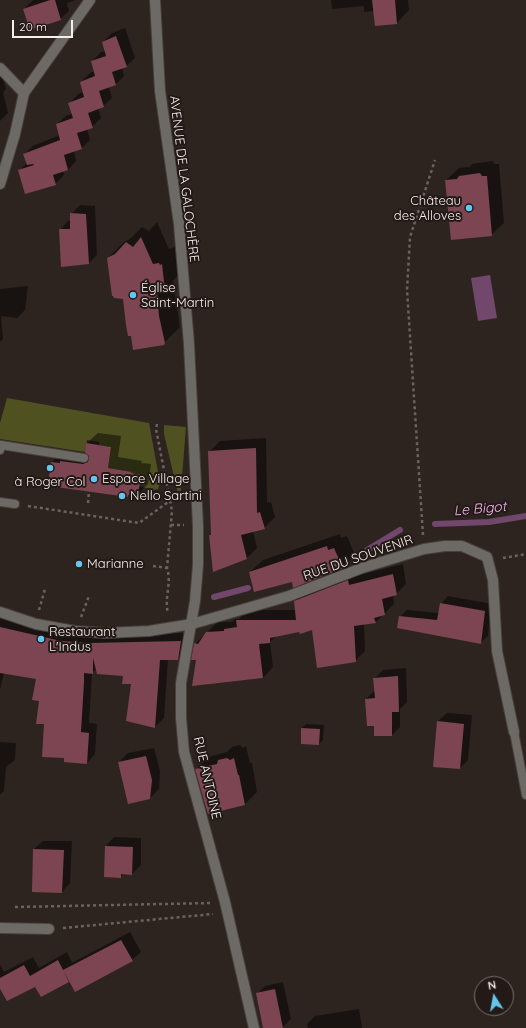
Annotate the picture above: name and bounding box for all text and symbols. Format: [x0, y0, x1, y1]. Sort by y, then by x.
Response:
scale bar [14, 12, 75, 38]
text: 20 m [19, 19, 47, 34]
street label: AVENUE DE LA GALOCHÈRE [166, 95, 202, 263]
place label: Château des Alloves [394, 193, 461, 224]
marker: Château des Alloves [464, 203, 474, 213]
place label: Église Saint-Martin [141, 280, 214, 311]
marker: Église Saint-Martin [128, 290, 138, 300]
marker: à Roger Col [45, 463, 55, 473]
place label: Espace Village [102, 471, 189, 487]
place label: à Roger Col [14, 474, 86, 490]
marker: Espace Village [89, 474, 99, 484]
place label: Nello Sartini [130, 488, 202, 504]
marker: Nello Sartini [117, 491, 127, 501]
water label: Le Bigot [453, 498, 507, 520]
street label: RUE DU SOUVENIR [301, 532, 415, 584]
place label: Marianne [87, 556, 144, 572]
marker: Marianne [74, 559, 84, 569]
place label: Restaurant L'Indus [49, 624, 115, 655]
marker: Restaurant L'Indus [36, 634, 46, 644]
street label: RUE ANTOINE [190, 735, 224, 821]
north arrow [474, 976, 514, 1016]
text: N [487, 978, 497, 993]

